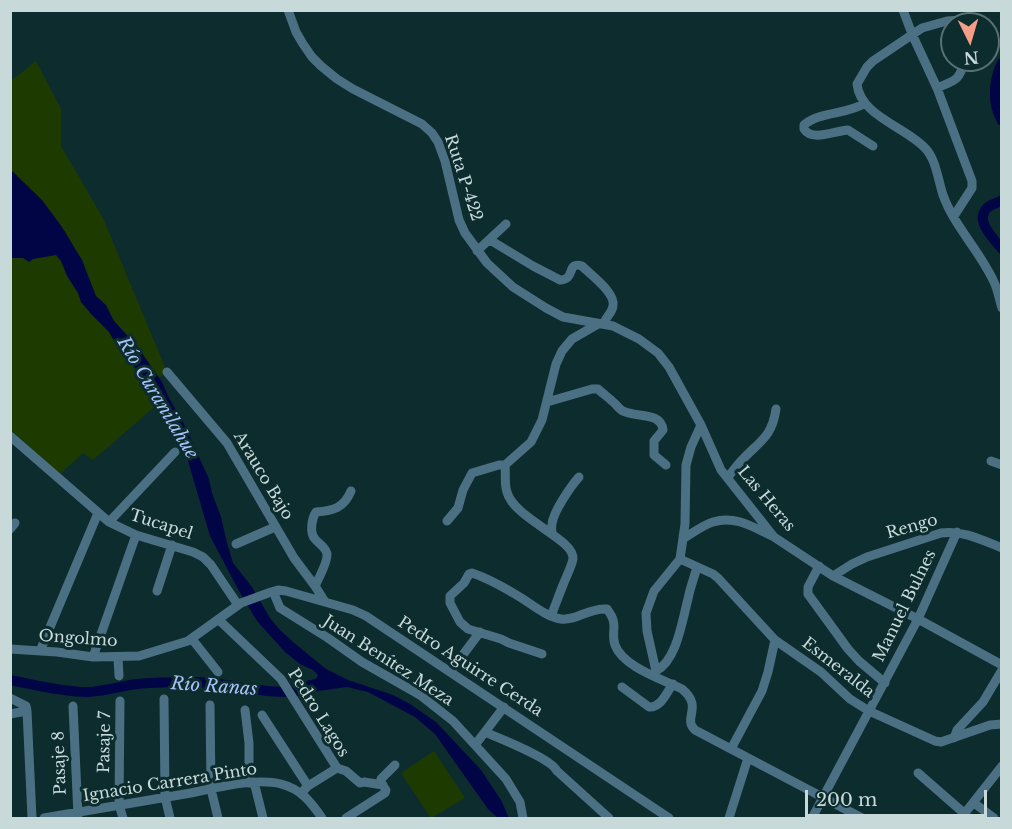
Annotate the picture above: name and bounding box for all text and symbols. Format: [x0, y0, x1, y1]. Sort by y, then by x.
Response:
north arrow [940, 12, 1000, 72]
text: N [963, 47, 980, 69]
street label: Ruta P-422 [440, 132, 486, 224]
water label: Río Curanilahue [112, 333, 202, 463]
street label: Arauco Bajo [229, 428, 297, 524]
street label: Las Heras [733, 462, 799, 536]
street label: Tucapel [127, 506, 195, 544]
street label: Rengo [884, 511, 940, 543]
street label: Manuel Bulnes [870, 547, 940, 665]
street label: Juan Benítez Meza [319, 612, 457, 710]
street label: Pedro Aguirre Cerda [394, 613, 546, 721]
street label: Ongolmo [38, 627, 118, 651]
street label: Esmeralda [798, 634, 878, 702]
street label: Pedro Lagos [283, 665, 353, 761]
water label: Río Ranas [170, 673, 258, 701]
street label: Pasaje 7 [95, 711, 115, 773]
street label: Pasaje 8 [49, 731, 71, 795]
street label: Ignacio Carrera Pinto [82, 760, 258, 806]
scale bar [808, 778, 990, 816]
text: 200 m [816, 789, 877, 811]

